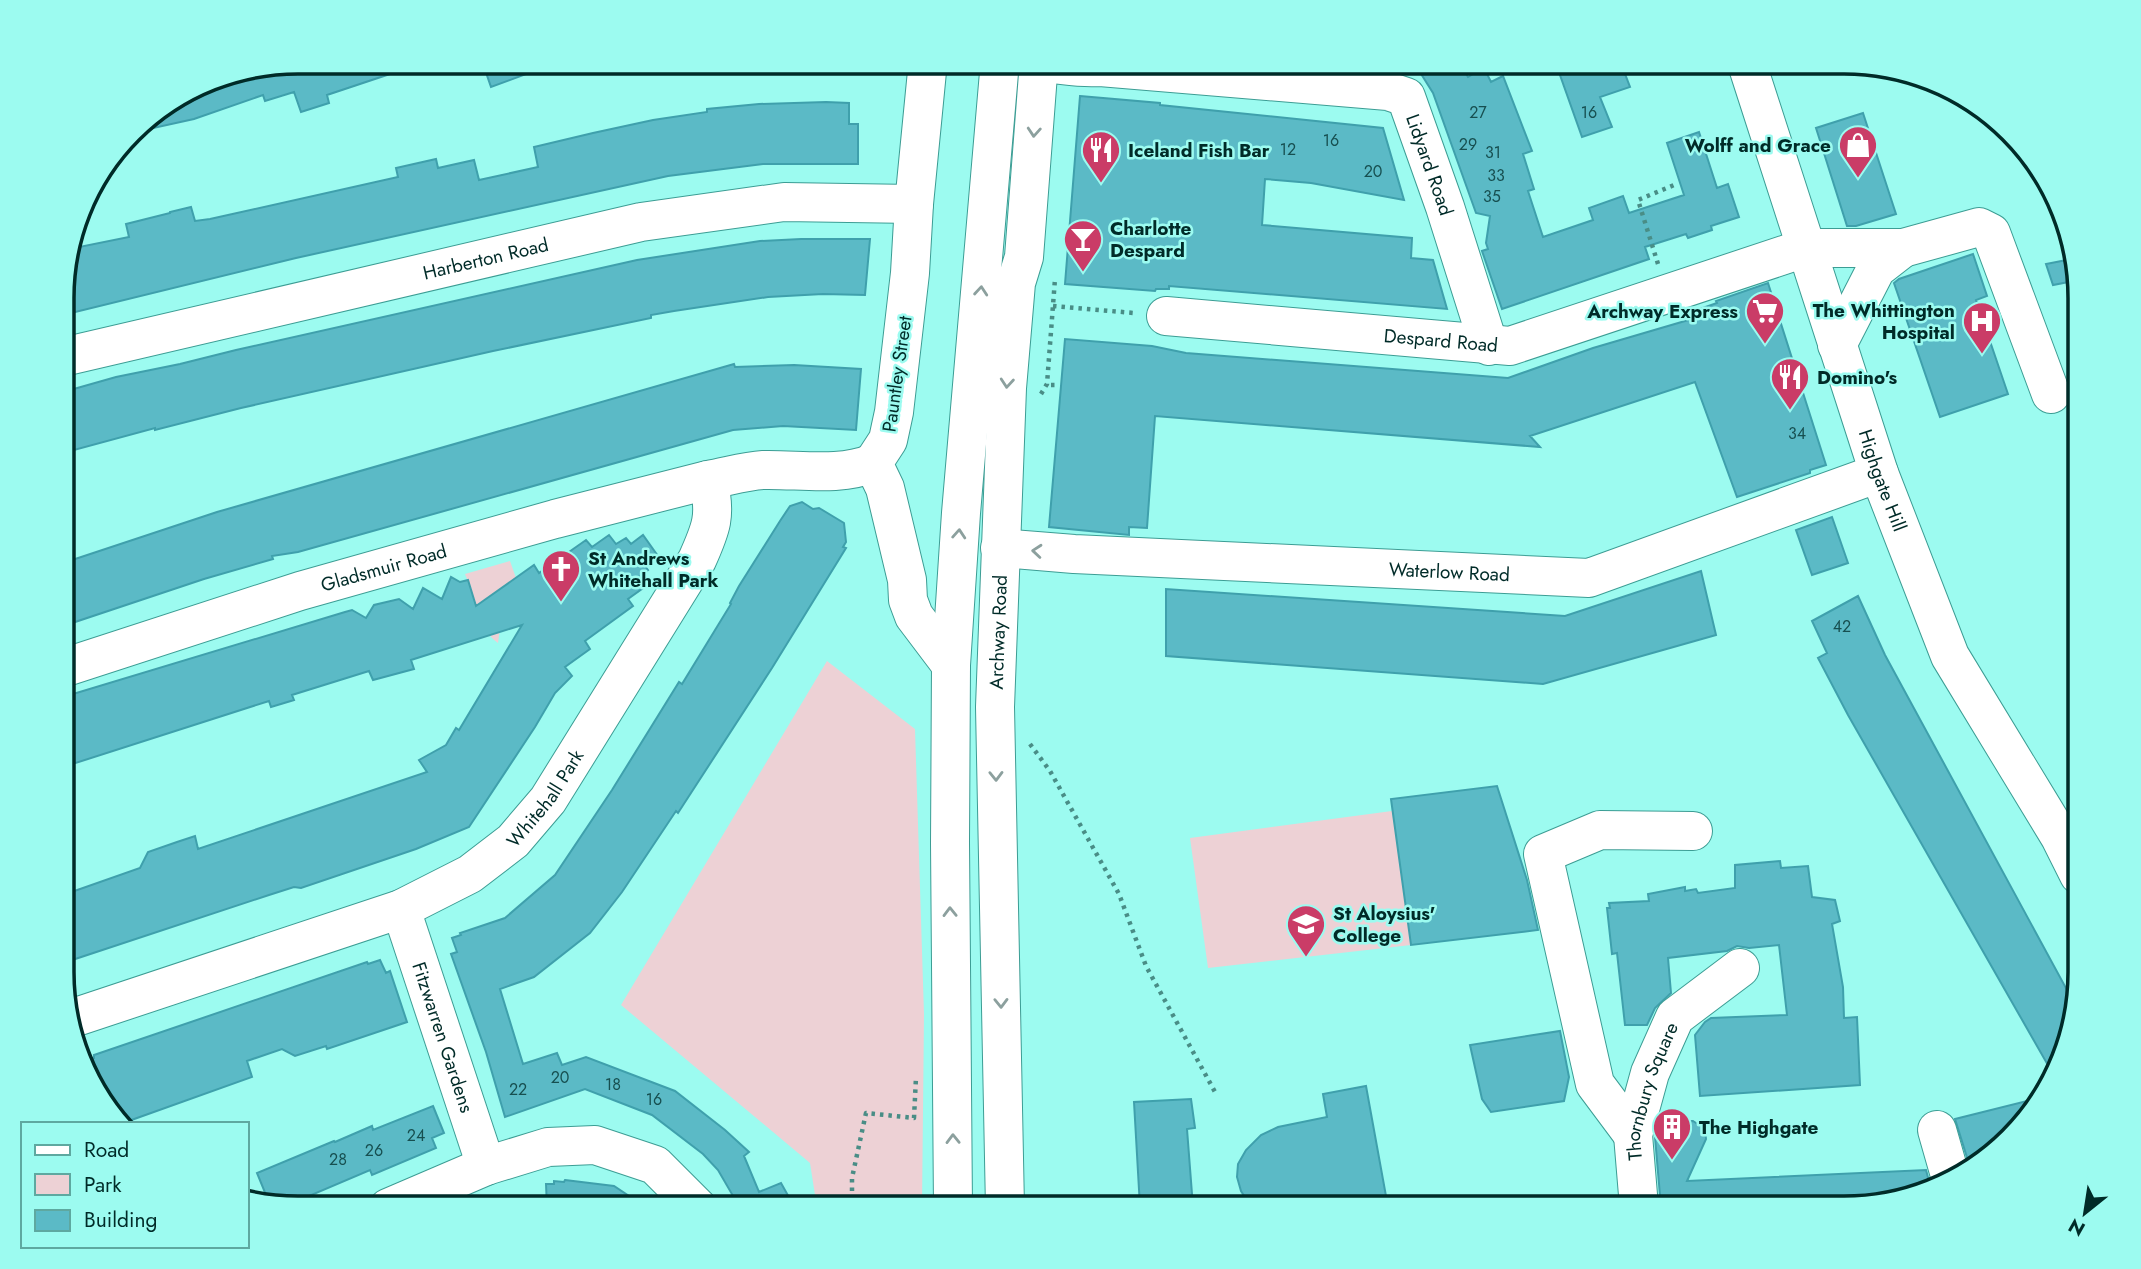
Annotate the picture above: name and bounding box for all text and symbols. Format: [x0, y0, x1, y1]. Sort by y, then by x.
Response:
house number: 27 [1469, 101, 1487, 124]
house number: 16 [1581, 101, 1597, 124]
street label: Lidyard Road [1400, 110, 1460, 219]
shop icon: Wolff and Grace [1837, 124, 1879, 179]
one-way arrow [1027, 126, 1042, 137]
restaurant icon: Iceland Fish Bar [1080, 129, 1122, 184]
house number: 16 [1323, 129, 1339, 152]
place label: Wolff and Grace [1685, 132, 1831, 159]
house number: 29 [1459, 133, 1477, 156]
place label: Iceland Fish Bar [1128, 137, 1270, 164]
house number: 12 [1280, 138, 1296, 161]
house number: 31 [1485, 141, 1501, 164]
house number: 20 [1364, 160, 1382, 183]
house number: 33 [1487, 164, 1505, 187]
house number: 35 [1483, 185, 1501, 208]
place label: Charlotte Despard [1110, 215, 1192, 264]
bar icon: Charlotte Despard [1062, 218, 1104, 273]
street label: Harberton Road [420, 231, 551, 286]
one-way arrow [973, 285, 988, 296]
supermarket icon: Archway Express [1744, 290, 1786, 345]
place label: The Whittington Hospital [1813, 297, 1955, 346]
place label: Archway Express [1586, 298, 1738, 325]
hospital icon: The Whittington Hospital [1961, 300, 2003, 355]
street label: Pauntley Street [876, 314, 919, 434]
street label: Despard Road [1383, 322, 1499, 358]
restaurant icon: Domino's [1769, 356, 1811, 411]
place label: Domino's [1817, 364, 1897, 391]
one-way arrow [1000, 378, 1015, 389]
house number: 34 [1788, 422, 1806, 445]
street label: Highgate Hill [1852, 426, 1914, 535]
one-way arrow [951, 529, 966, 540]
street label: Gladsmuir Road [317, 537, 450, 598]
one-way arrow [1031, 544, 1042, 559]
place label: St Andrews Whitehall Park [588, 545, 719, 594]
church icon: St Andrews Whitehall Park [540, 548, 582, 603]
street label: Waterlow Road [1388, 555, 1510, 588]
street label: Archway Road [982, 574, 1013, 690]
house number: 42 [1833, 615, 1851, 638]
street label: Whitehall Park [500, 743, 590, 853]
one-way arrow [988, 771, 1004, 781]
place label: St Aloysius' College [1333, 900, 1435, 949]
school or university icon: St Aloysius' College [1285, 903, 1327, 958]
one-way arrow [942, 906, 958, 917]
street label: Fitzwarren Gardens [406, 958, 481, 1116]
one-way arrow [993, 998, 1009, 1009]
street label: Thornbury Square [1619, 1018, 1685, 1161]
house number: 20 [551, 1066, 569, 1089]
house number: 18 [605, 1073, 621, 1096]
house number: 22 [509, 1078, 527, 1101]
house number: 16 [646, 1088, 662, 1111]
building icon: The Highgate [1651, 1106, 1693, 1161]
place label: The Highgate [1699, 1114, 1819, 1141]
legend [21, 1122, 248, 1248]
house number: 24 [407, 1124, 425, 1147]
one-way arrow [945, 1134, 960, 1145]
text: Road [84, 1135, 129, 1165]
house number: 26 [365, 1139, 383, 1162]
house number: 28 [329, 1148, 347, 1171]
text: Park [84, 1170, 122, 1200]
north arrow [2050, 1178, 2120, 1248]
text: Building [84, 1205, 157, 1235]
text: N [2063, 1212, 2090, 1243]

